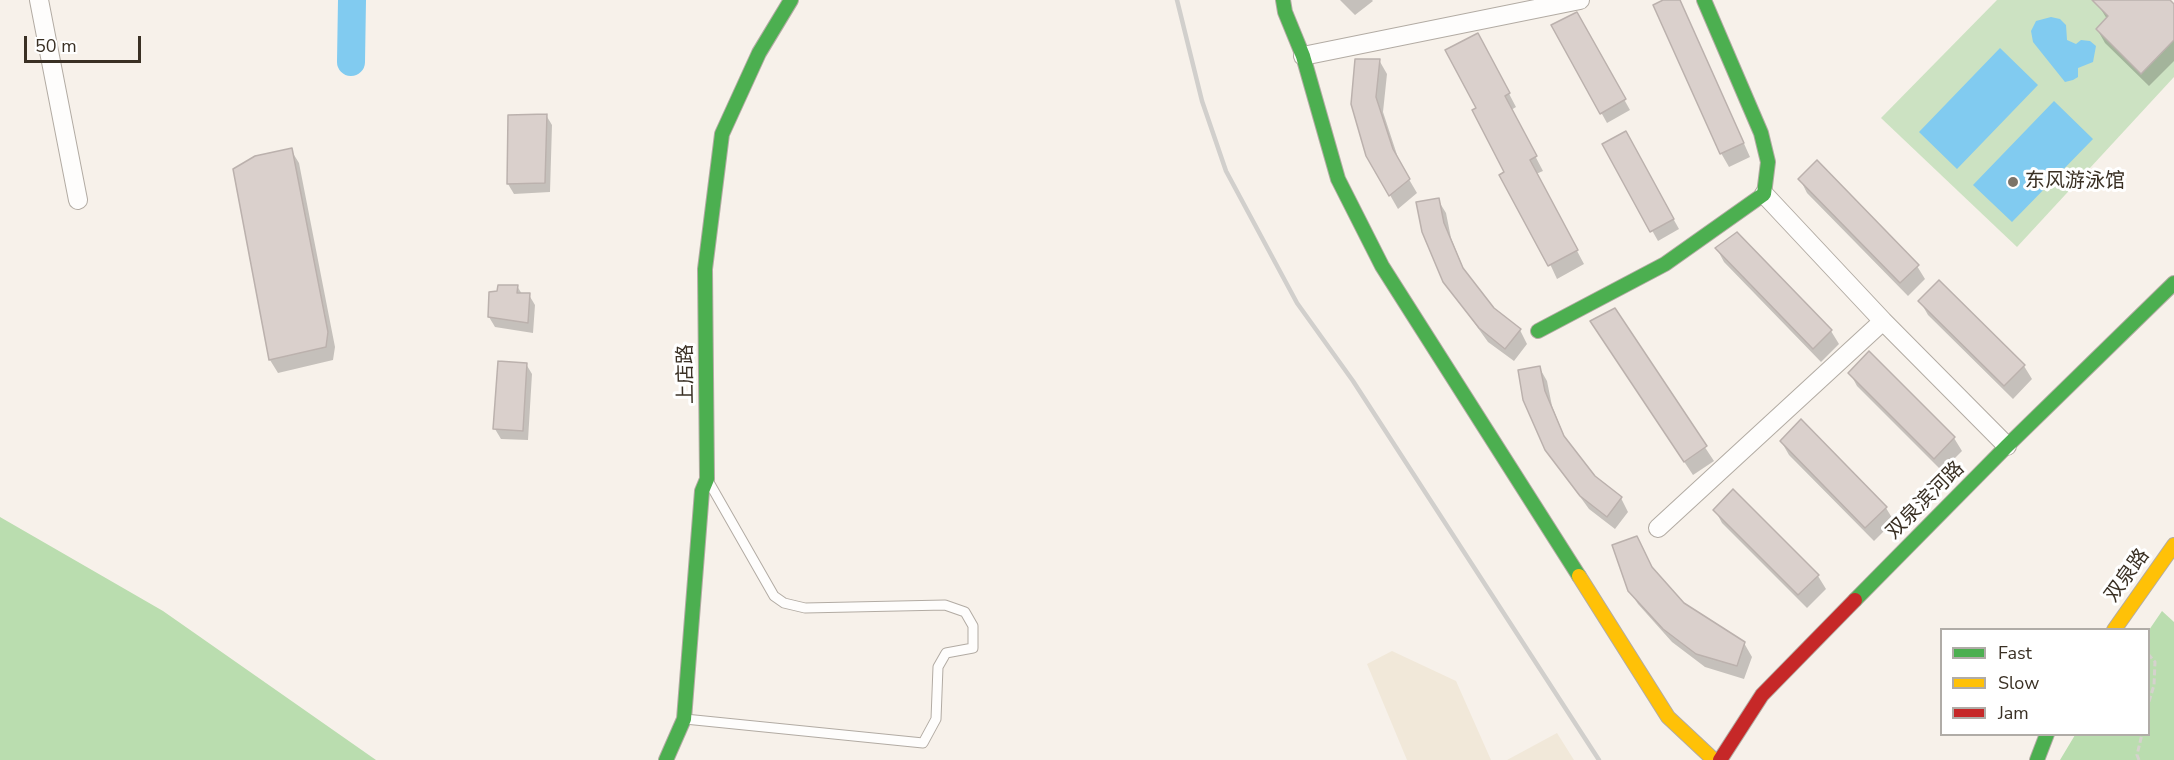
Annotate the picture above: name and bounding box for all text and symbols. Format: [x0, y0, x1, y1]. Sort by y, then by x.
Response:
scale bar [27, 24, 144, 62]
text: 50 m [35, 34, 77, 58]
place label: 东风游泳馆 [2025, 170, 2125, 194]
marker: 东风游泳馆 [2006, 175, 2020, 189]
street label: 上店路 [674, 344, 700, 404]
street label: 双泉滨河路 [1882, 457, 1970, 545]
street label: 双泉路 [2101, 545, 2155, 607]
legend [1940, 628, 2150, 736]
text: Fast [1998, 641, 2032, 665]
text: Slow [1998, 671, 2039, 695]
text: Jam [1998, 701, 2029, 725]

